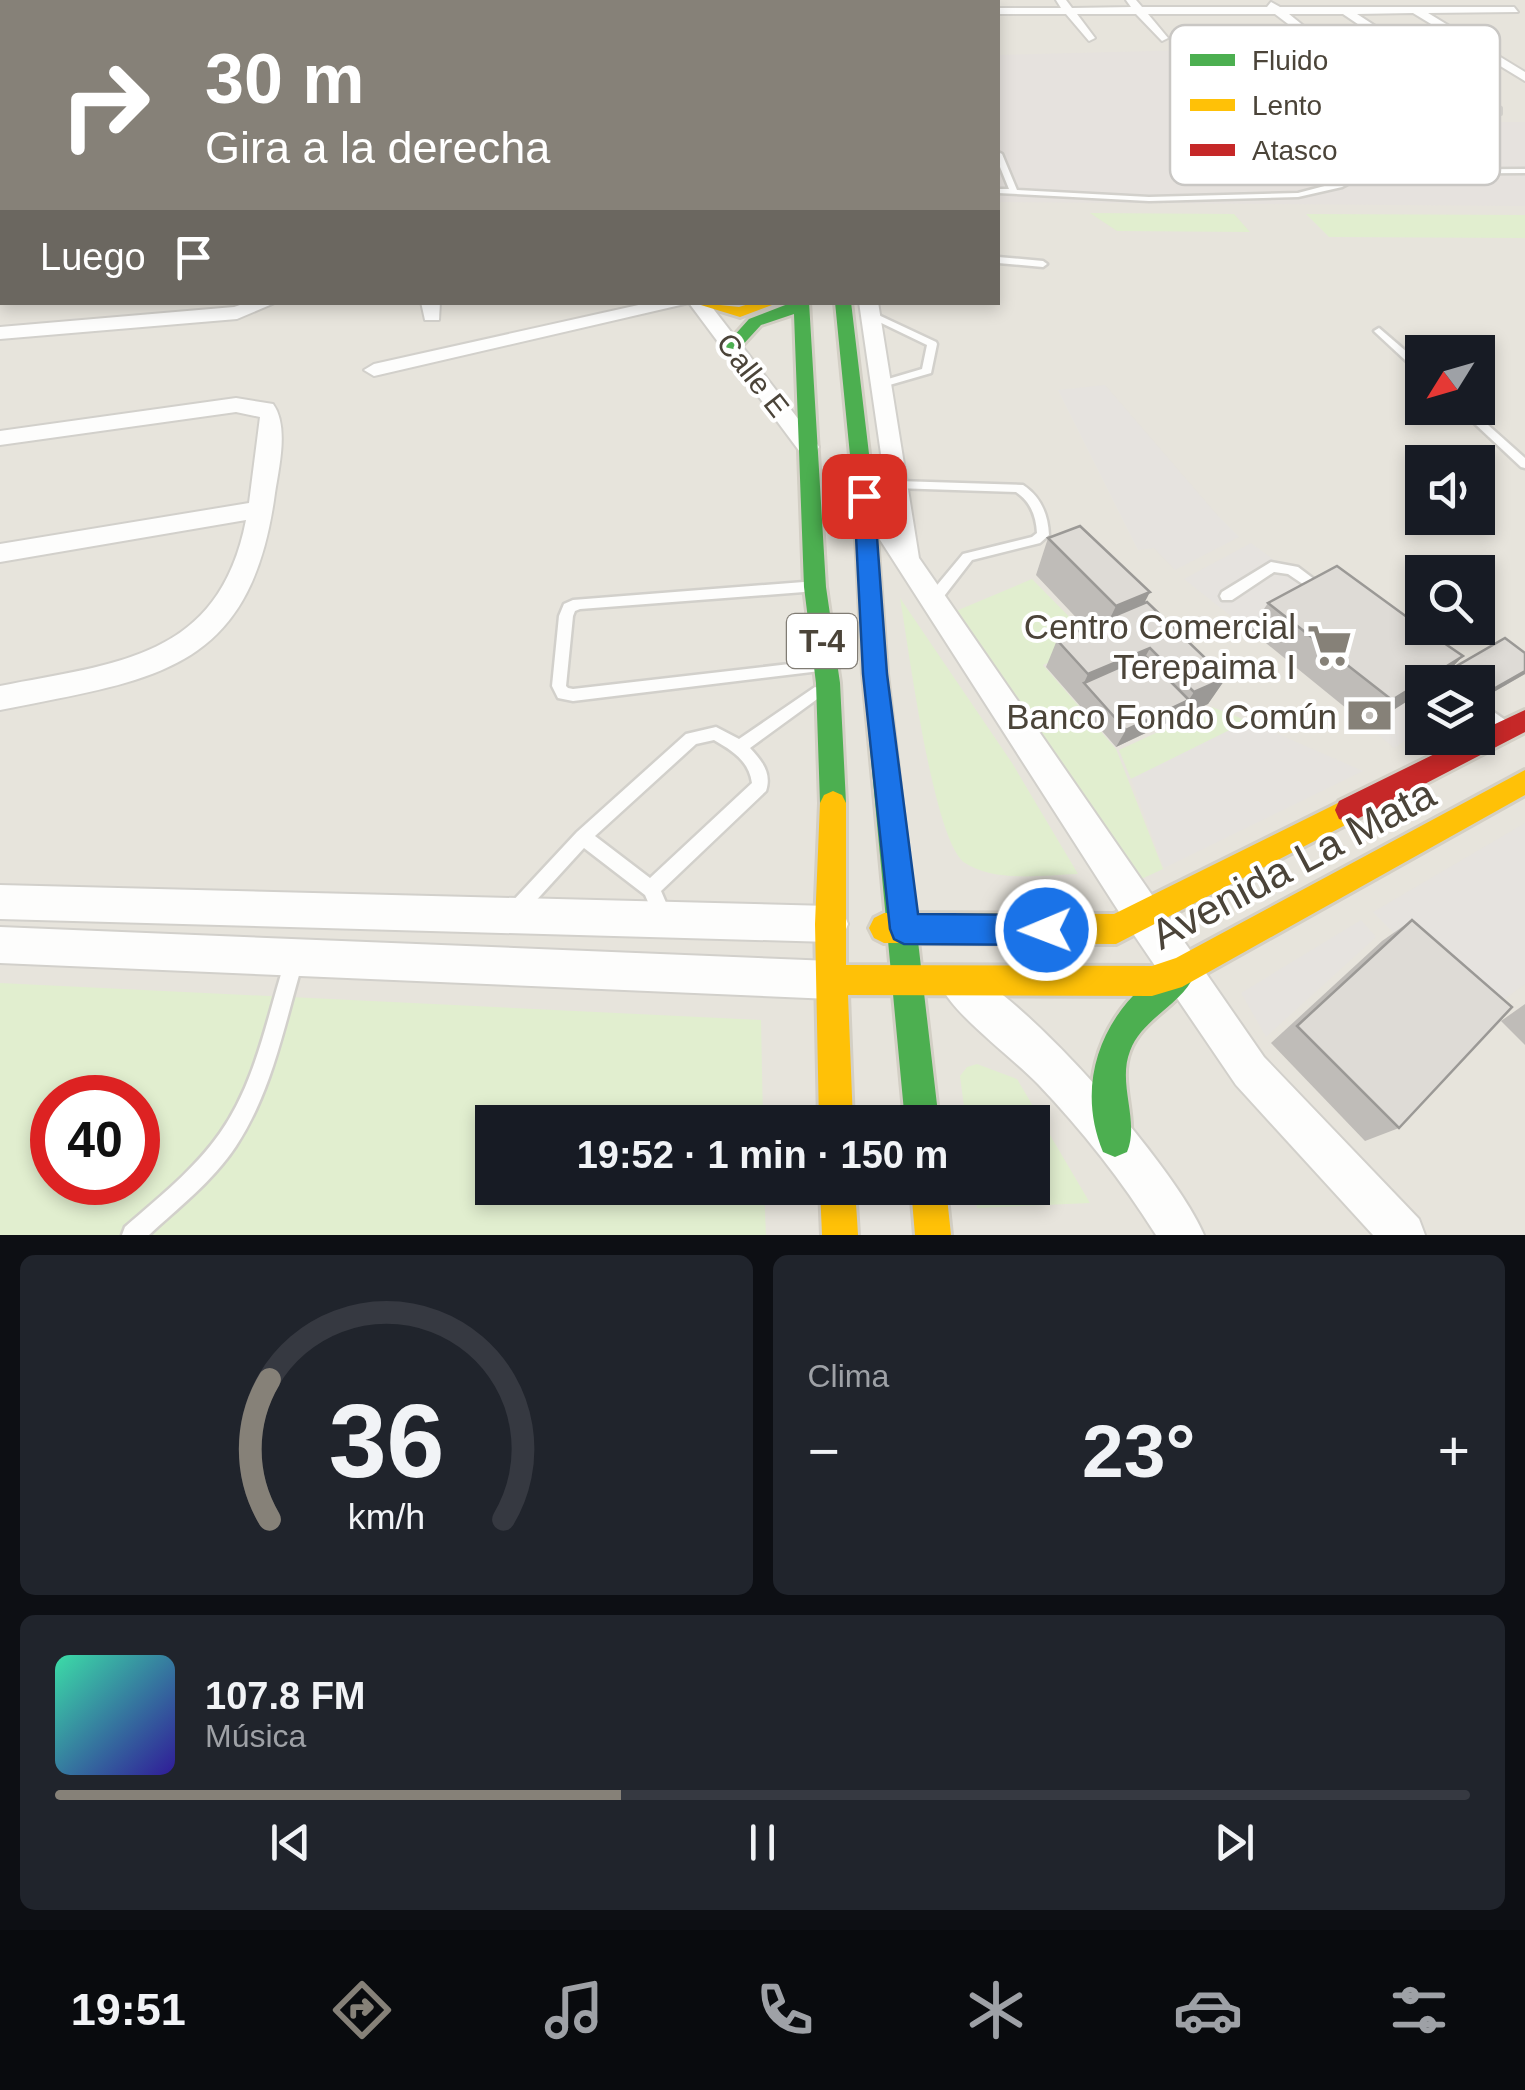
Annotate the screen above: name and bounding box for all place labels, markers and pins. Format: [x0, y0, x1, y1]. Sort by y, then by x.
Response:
pin [822, 454, 907, 539]
place label: Centro Comercial Terepaima I [1024, 607, 1296, 686]
supermarket icon: Centro Comercial Terepaima I [1305, 622, 1353, 670]
bank icon: Banco Fondo Común [1346, 692, 1394, 740]
place label: Banco Fondo Común [1006, 697, 1337, 736]

